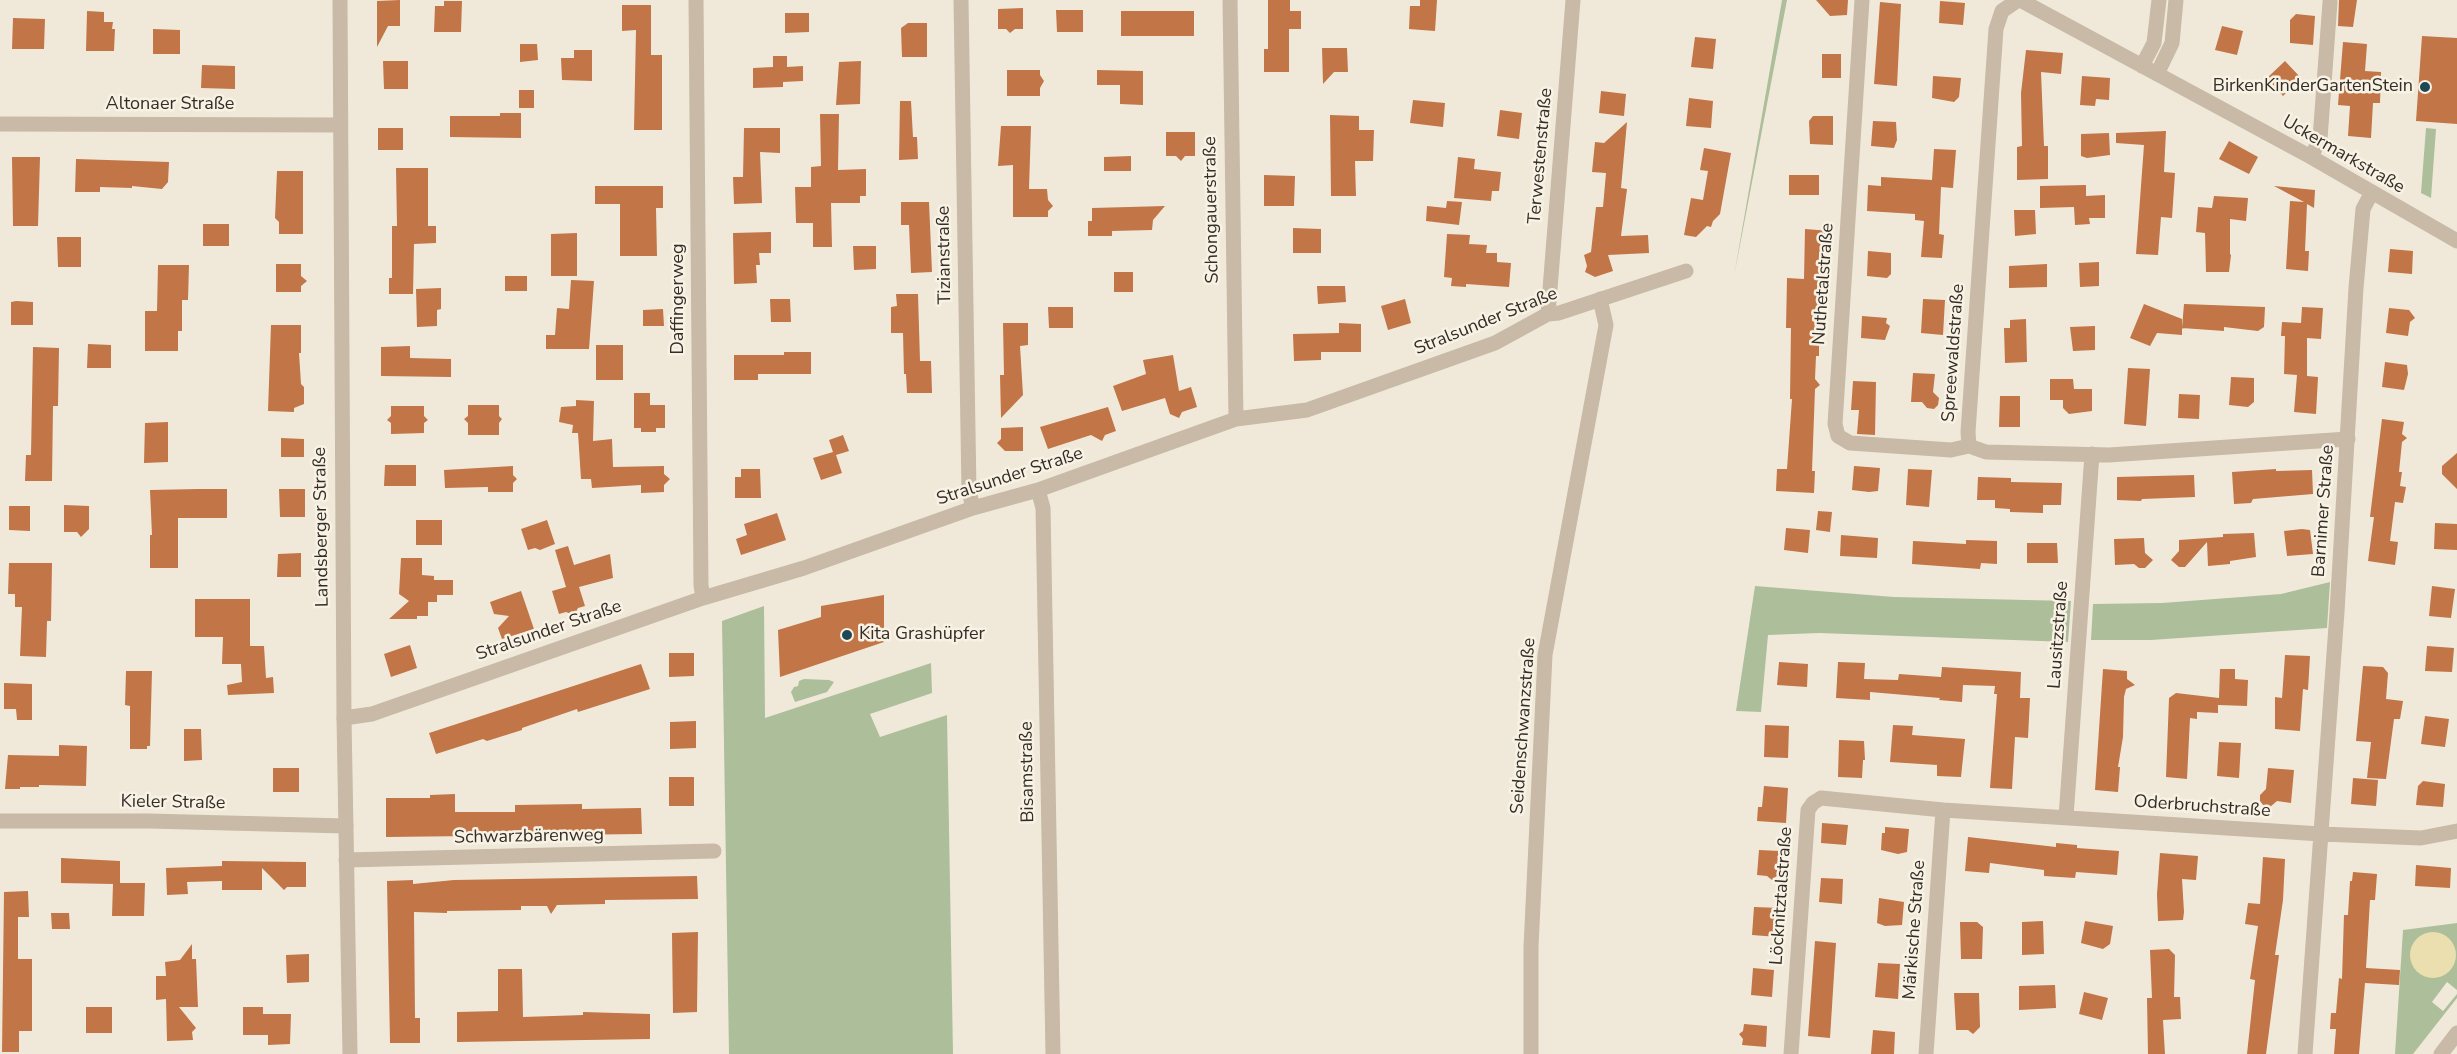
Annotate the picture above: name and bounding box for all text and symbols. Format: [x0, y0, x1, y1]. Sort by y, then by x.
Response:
place label: BirkenKinderGartenStein [2213, 76, 2413, 98]
marker: BirkenKinderGartenStein [2418, 80, 2432, 94]
street label: Terwestenstraße [1524, 87, 1558, 225]
street label: Altonaer Straße [106, 94, 234, 116]
street label: Uckermarkstraße [2278, 111, 2408, 199]
street label: Schongauerstraße [1200, 136, 1224, 284]
street label: Tizianstraße [933, 205, 957, 305]
street label: Nuthetalstraße [1809, 222, 1839, 346]
street label: Daffingerweg [668, 243, 690, 355]
street label: Stralsunder Straße [1411, 283, 1561, 361]
street label: Spreewaldstraße [1938, 283, 1970, 423]
street label: Stralsunder Straße [934, 443, 1086, 511]
street label: Barnimer Straße [2309, 444, 2339, 578]
street label: Landsberger Straße [310, 447, 334, 607]
street label: Lausitzstraße [2044, 580, 2074, 690]
street label: Stralsunder Straße [473, 596, 625, 666]
place label: Kita Grashüpfer [859, 624, 985, 646]
marker: Kita Grashüpfer [840, 628, 854, 642]
street label: Seidenschwanzstraße [1507, 637, 1541, 815]
street label: Bisamstraße [1016, 721, 1040, 823]
street label: Kieler Straße [120, 791, 226, 815]
street label: Oderbruchstraße [2133, 791, 2271, 823]
street label: Schwarzbärenweg [454, 825, 604, 849]
street label: Löcknitztalstraße [1766, 826, 1798, 966]
street label: Märkische Straße [1899, 859, 1931, 1001]

